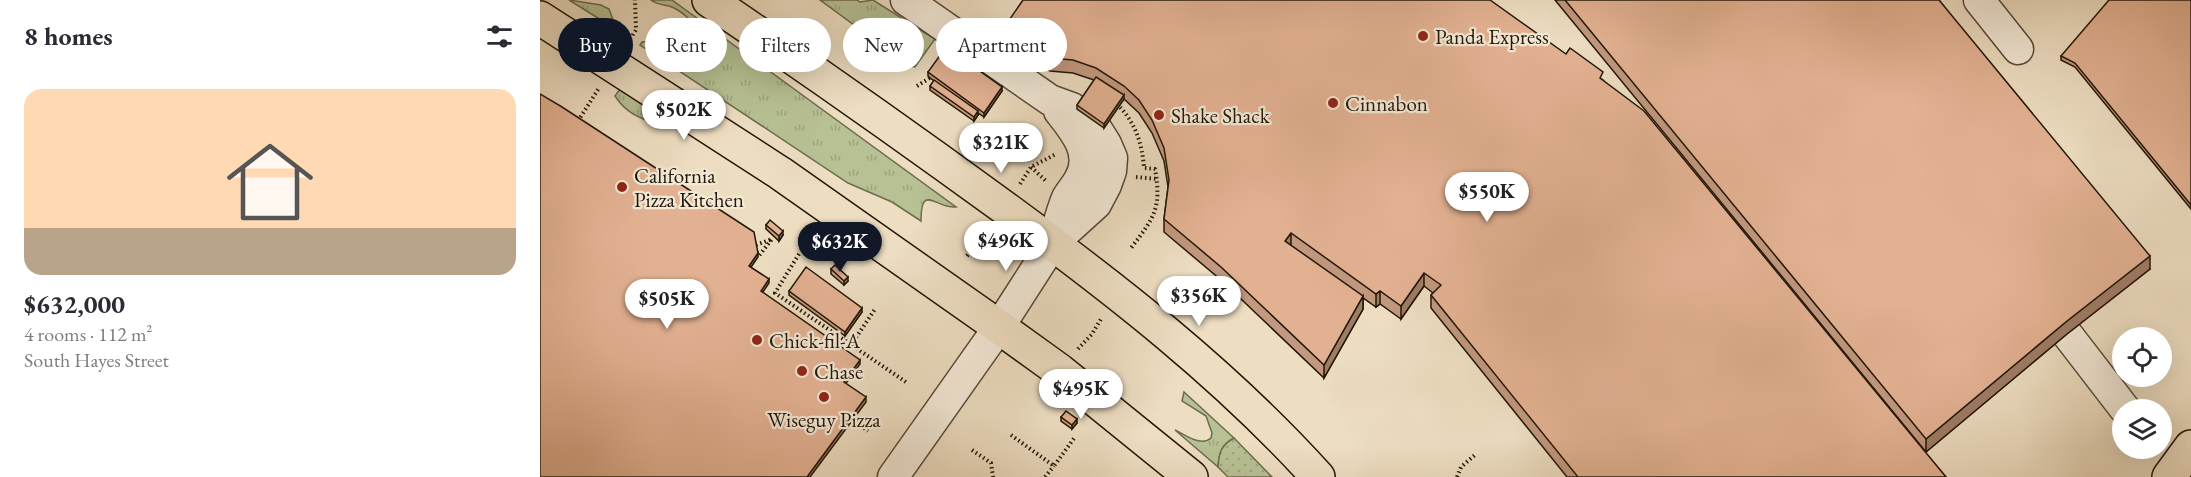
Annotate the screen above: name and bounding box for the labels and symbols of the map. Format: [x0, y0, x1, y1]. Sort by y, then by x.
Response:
place label: Panda Express [1435, 23, 1549, 50]
marker: Panda Express [1416, 29, 1430, 43]
pin: $502K [642, 90, 726, 141]
place label: Cinnabon [1345, 90, 1428, 117]
marker: Cinnabon [1326, 96, 1340, 110]
place label: Shake Shack [1171, 102, 1271, 129]
marker: Shake Shack [1152, 108, 1166, 122]
pin: $321K [959, 123, 1043, 174]
place label: California Pizza Kitchen [634, 162, 744, 213]
pin: $550K [1445, 172, 1529, 223]
marker: California Pizza Kitchen [615, 180, 629, 194]
pin: $496K [964, 221, 1048, 272]
pin: $632K [798, 222, 882, 273]
pin: $356K [1157, 276, 1241, 327]
pin: $505K [625, 279, 709, 330]
place label: Chick-fil-A [769, 327, 861, 354]
marker: Chick-fil-A [750, 333, 764, 347]
place label: Chase [814, 358, 863, 385]
marker: Chase [795, 364, 809, 378]
pin: $495K [1039, 369, 1123, 420]
marker: Wiseguy Pizza [817, 390, 831, 404]
place label: Wiseguy Pizza [767, 406, 881, 433]

